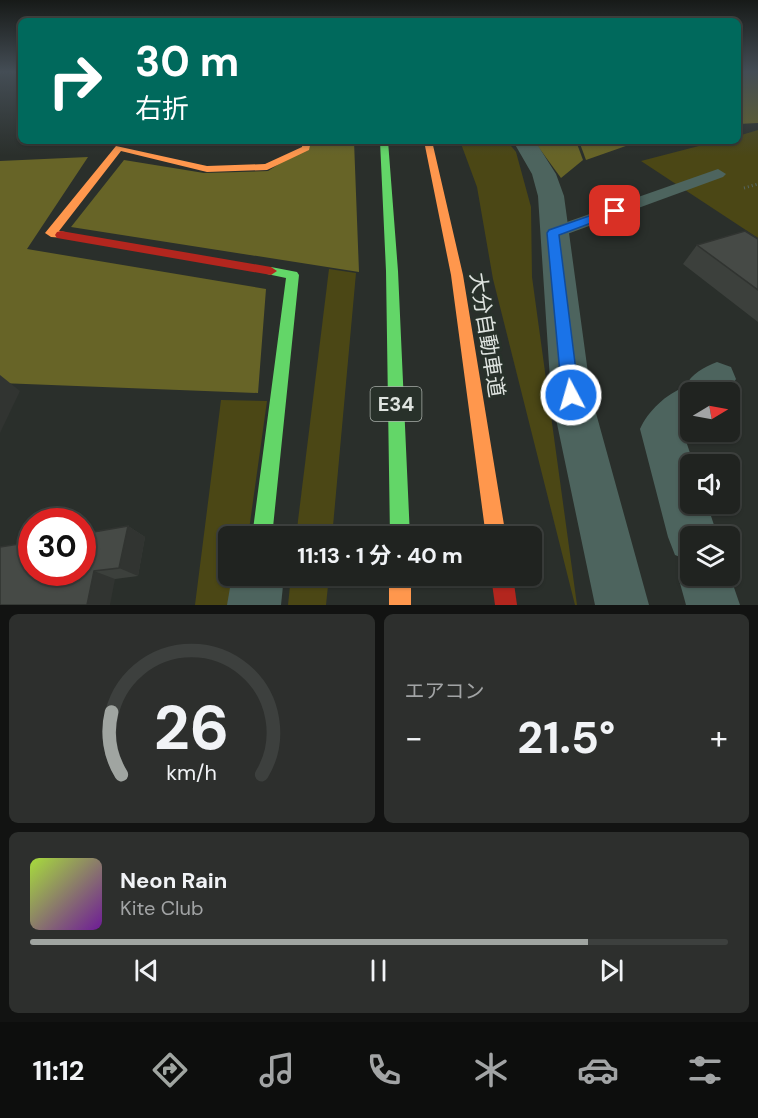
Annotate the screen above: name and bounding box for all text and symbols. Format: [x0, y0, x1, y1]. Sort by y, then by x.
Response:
text: 30 m [135, 34, 239, 89]
icon: right [36, 42, 114, 120]
text: 右折 [135, 91, 189, 126]
pin [589, 185, 640, 236]
icon: arrive [598, 194, 631, 227]
street label: 大分自動車道 [463, 271, 511, 399]
position arrow [539, 363, 603, 427]
north arrow [680, 382, 740, 442]
map controls [680, 382, 740, 586]
road number: E34 [370, 387, 422, 421]
button: sound [680, 454, 740, 514]
speed limit sign: 30 [18, 508, 96, 586]
button: layers [680, 526, 740, 586]
text: 11:13 · 1 分 · 40 m [297, 541, 463, 570]
text: エアコン [405, 678, 485, 704]
text: 26 [154, 687, 230, 768]
text: 21.5° [517, 708, 615, 767]
text: − [405, 716, 423, 759]
text: + [710, 716, 728, 759]
text: km/h [166, 760, 217, 788]
text: Neon Rain [120, 866, 227, 895]
text: Kite Club [120, 895, 204, 921]
icon: previous [130, 954, 163, 987]
icon: pause [362, 954, 395, 987]
icon: next [595, 954, 628, 987]
icon: directions [149, 1049, 191, 1091]
icon: music [256, 1049, 298, 1091]
icon: phone [363, 1049, 405, 1091]
icon: climate [470, 1049, 512, 1091]
icon: car [577, 1049, 619, 1091]
icon: filters [684, 1049, 726, 1091]
text: 11:12 [32, 1053, 84, 1088]

